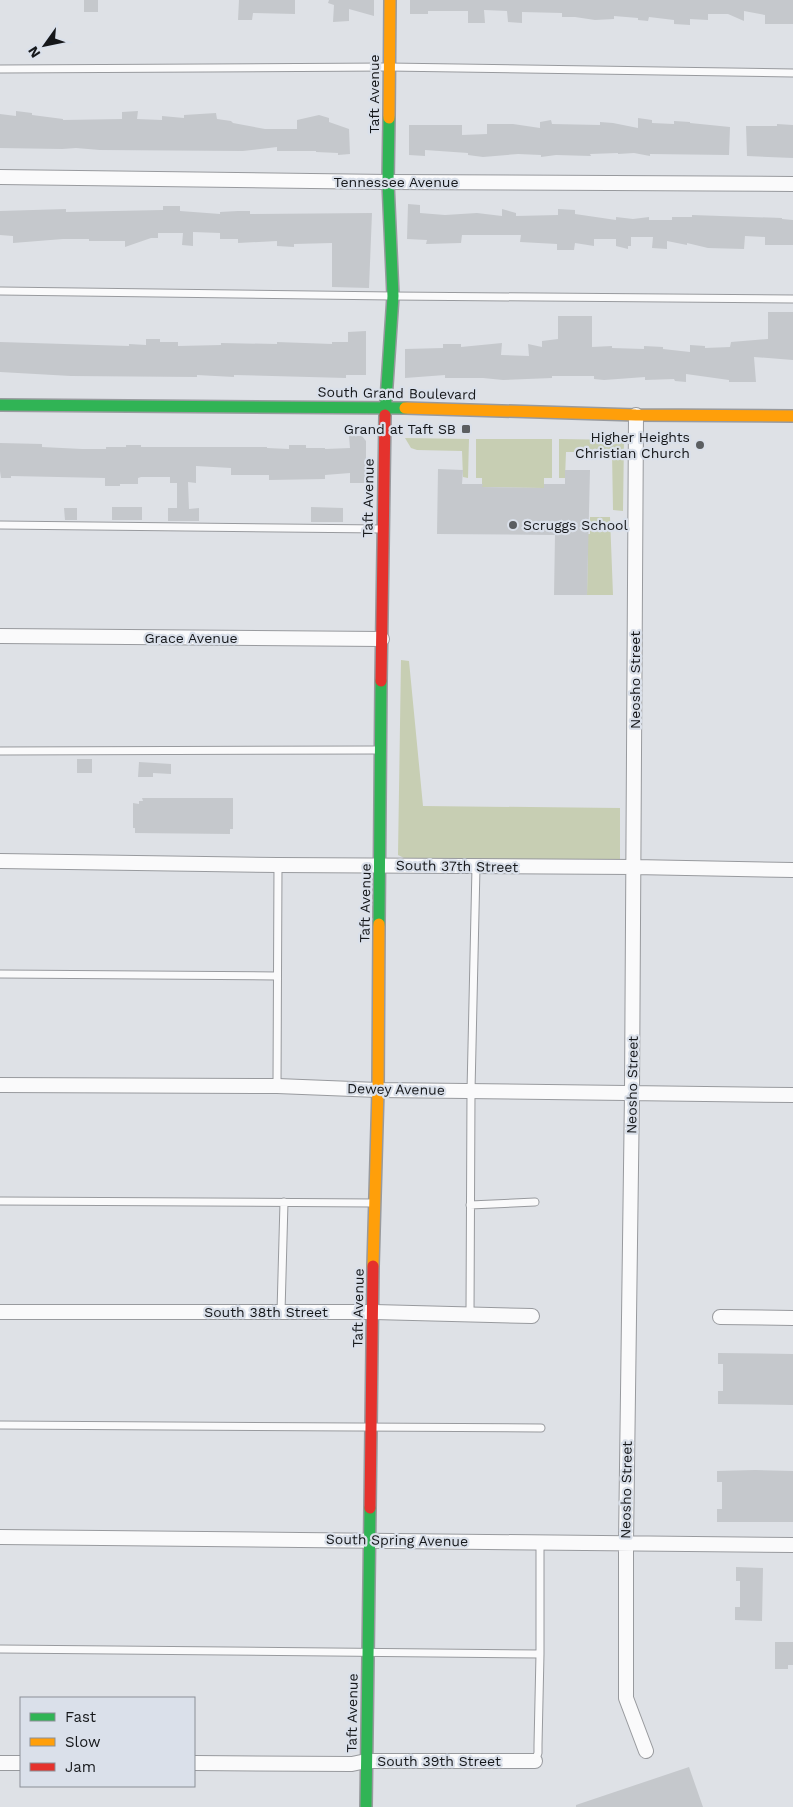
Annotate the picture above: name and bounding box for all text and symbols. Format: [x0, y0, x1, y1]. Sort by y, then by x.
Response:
north arrow [20, 20, 70, 70]
text: N [25, 43, 44, 61]
street label: Taft Avenue [366, 54, 382, 134]
street label: Tennessee Avenue [333, 174, 459, 190]
street label: South Grand Boulevard [317, 384, 477, 402]
place label: Grand at Taft SB [344, 421, 456, 437]
marker: Grand at Taft SB [460, 423, 472, 435]
place label: Higher Heights Christian Church [575, 429, 690, 461]
marker: Higher Heights Christian Church [694, 439, 706, 451]
street label: Taft Avenue [359, 458, 377, 538]
place label: Scruggs School [523, 517, 628, 533]
marker: Scruggs School [507, 519, 519, 531]
street label: Grace Avenue [144, 630, 238, 646]
street label: Neosho Street [627, 631, 643, 729]
street label: South 37th Street [396, 857, 518, 875]
street label: Taft Avenue [356, 863, 374, 943]
street label: Neosho Street [623, 1036, 641, 1134]
street label: Dewey Avenue [347, 1080, 445, 1098]
street label: Taft Avenue [349, 1268, 367, 1348]
street label: South 38th Street [204, 1304, 328, 1320]
street label: Neosho Street [617, 1441, 635, 1539]
street label: South Spring Avenue [326, 1531, 468, 1549]
street label: Taft Avenue [343, 1673, 361, 1753]
legend [20, 1697, 195, 1787]
text: Fast [65, 1708, 97, 1726]
text: Slow [65, 1733, 101, 1751]
street label: South 39th Street [377, 1753, 501, 1769]
text: Jam [65, 1758, 96, 1776]

